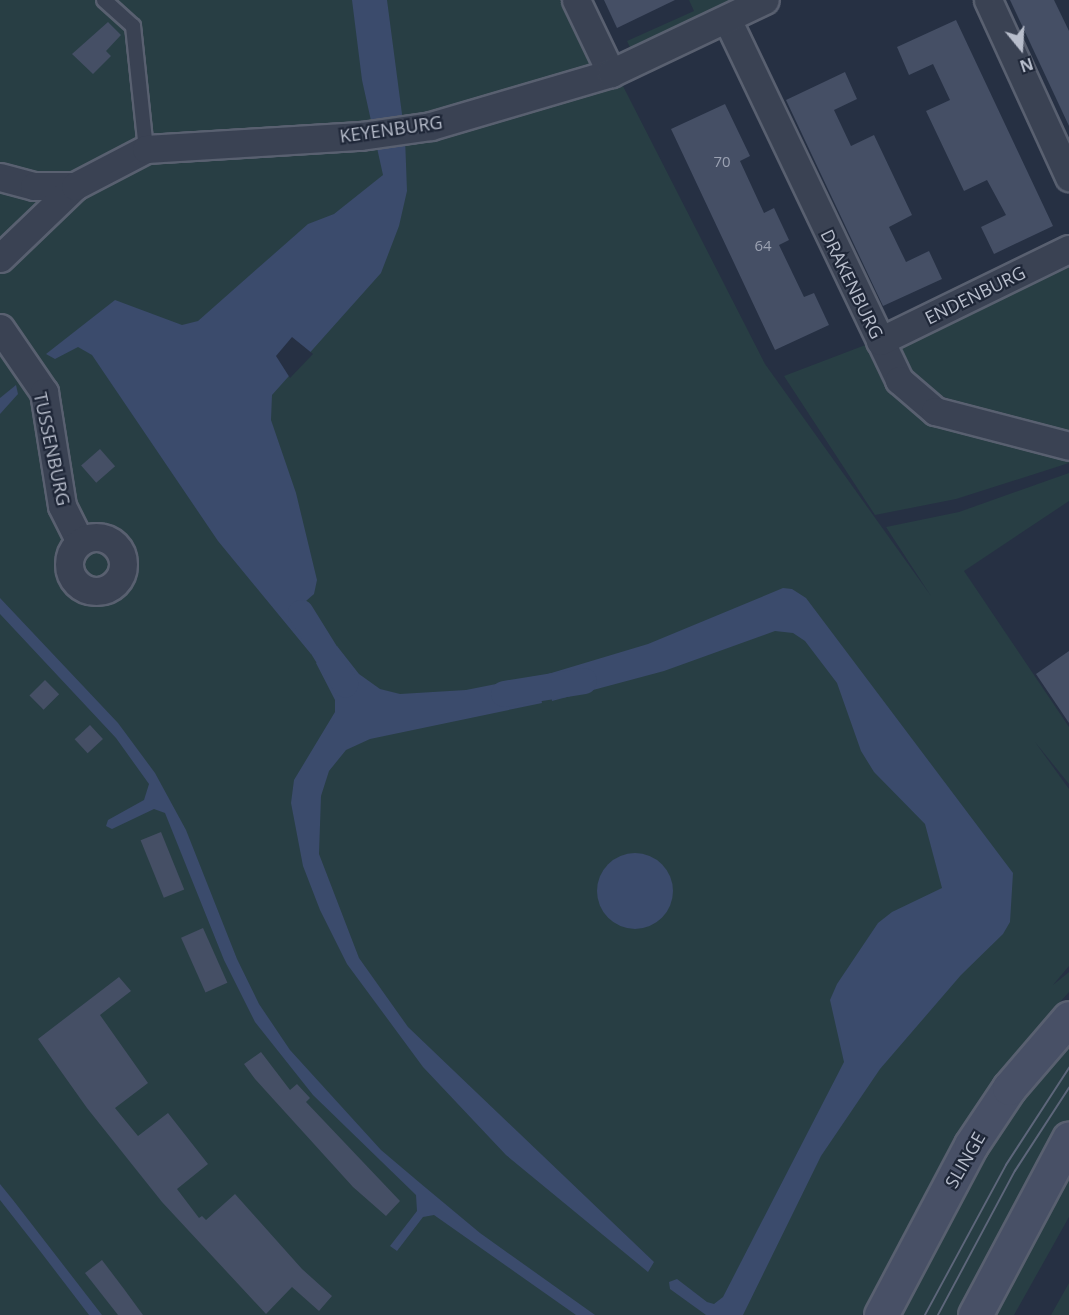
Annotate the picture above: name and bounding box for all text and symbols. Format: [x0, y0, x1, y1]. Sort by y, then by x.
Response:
north arrow [991, 18, 1051, 78]
text: N [1017, 53, 1036, 78]
street label: KEYENBURG [338, 111, 444, 147]
house number: 70 [713, 153, 731, 171]
street label: DRAKENBURG [816, 226, 888, 342]
house number: 64 [754, 237, 772, 255]
street label: ENDENBURG [921, 261, 1029, 329]
street label: TUSSENBURG [29, 390, 75, 508]
street label: SLINGE [940, 1128, 990, 1192]

